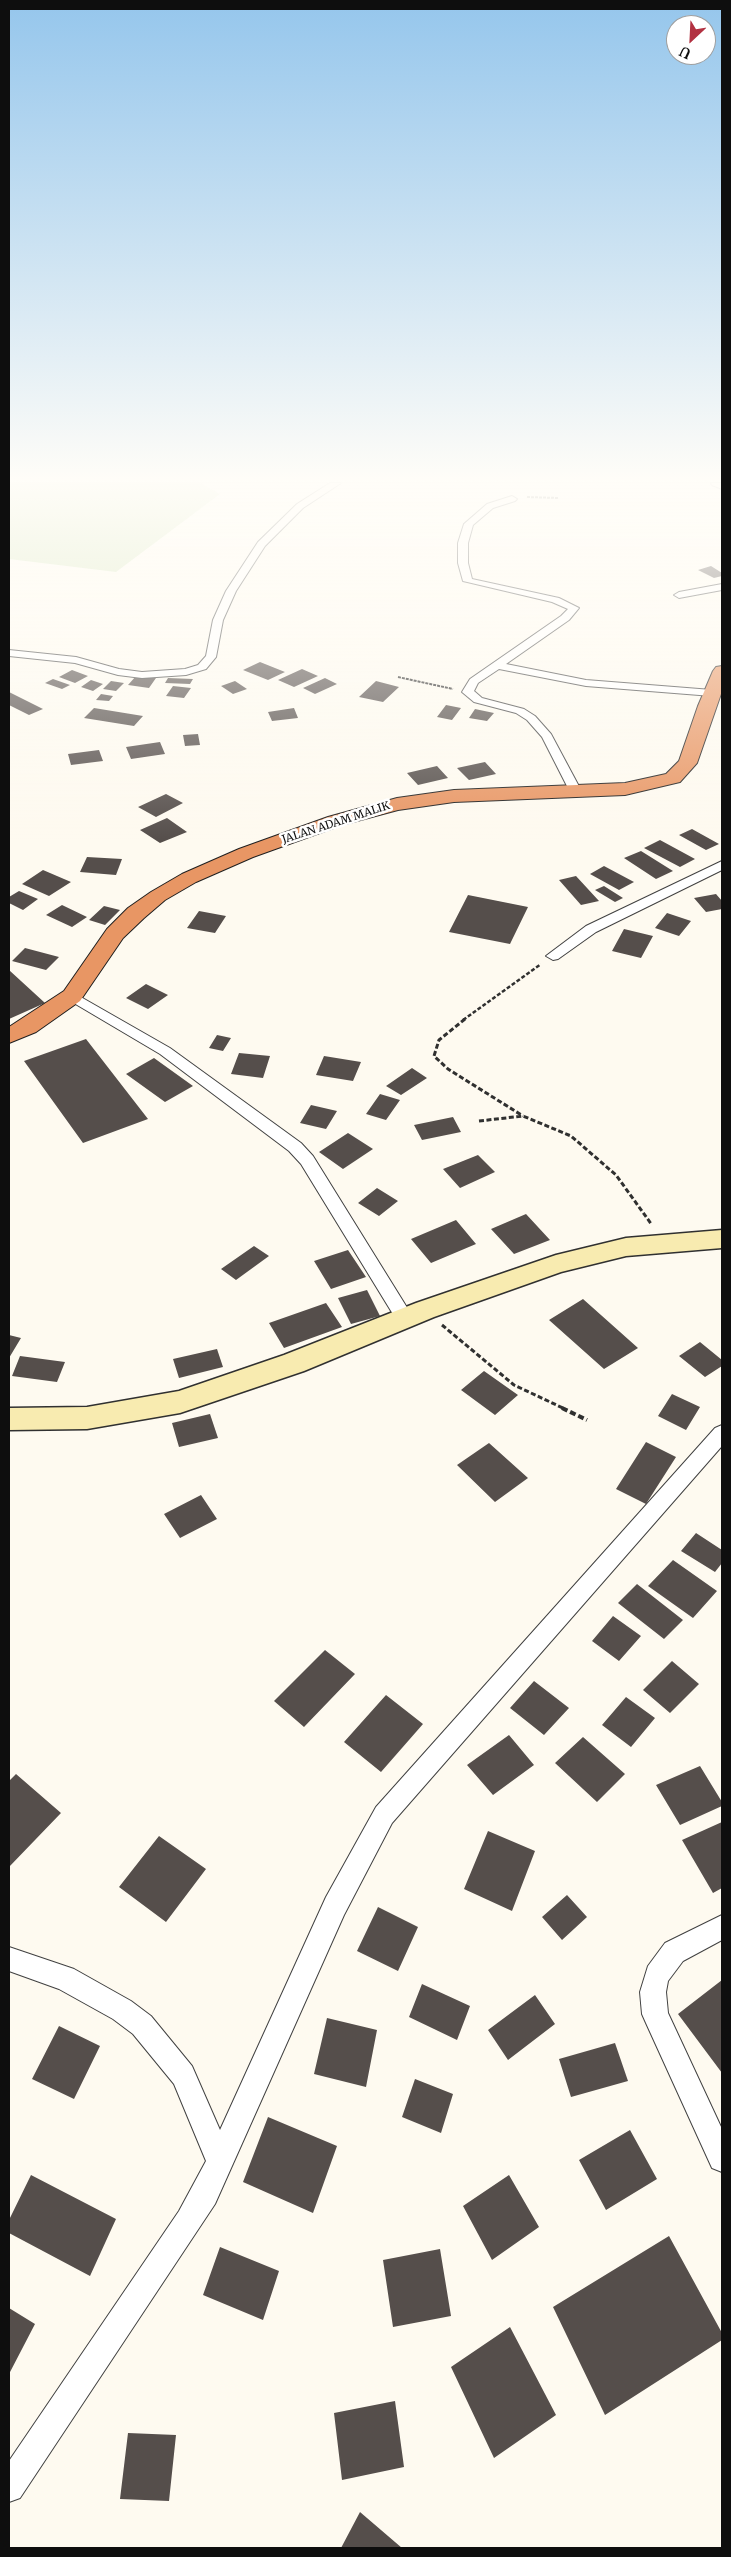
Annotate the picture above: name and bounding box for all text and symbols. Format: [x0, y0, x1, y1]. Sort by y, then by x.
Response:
north arrow [666, 15, 716, 65]
text: U [677, 42, 694, 63]
street label: JALAN ADAM MALIK [280, 799, 392, 847]

